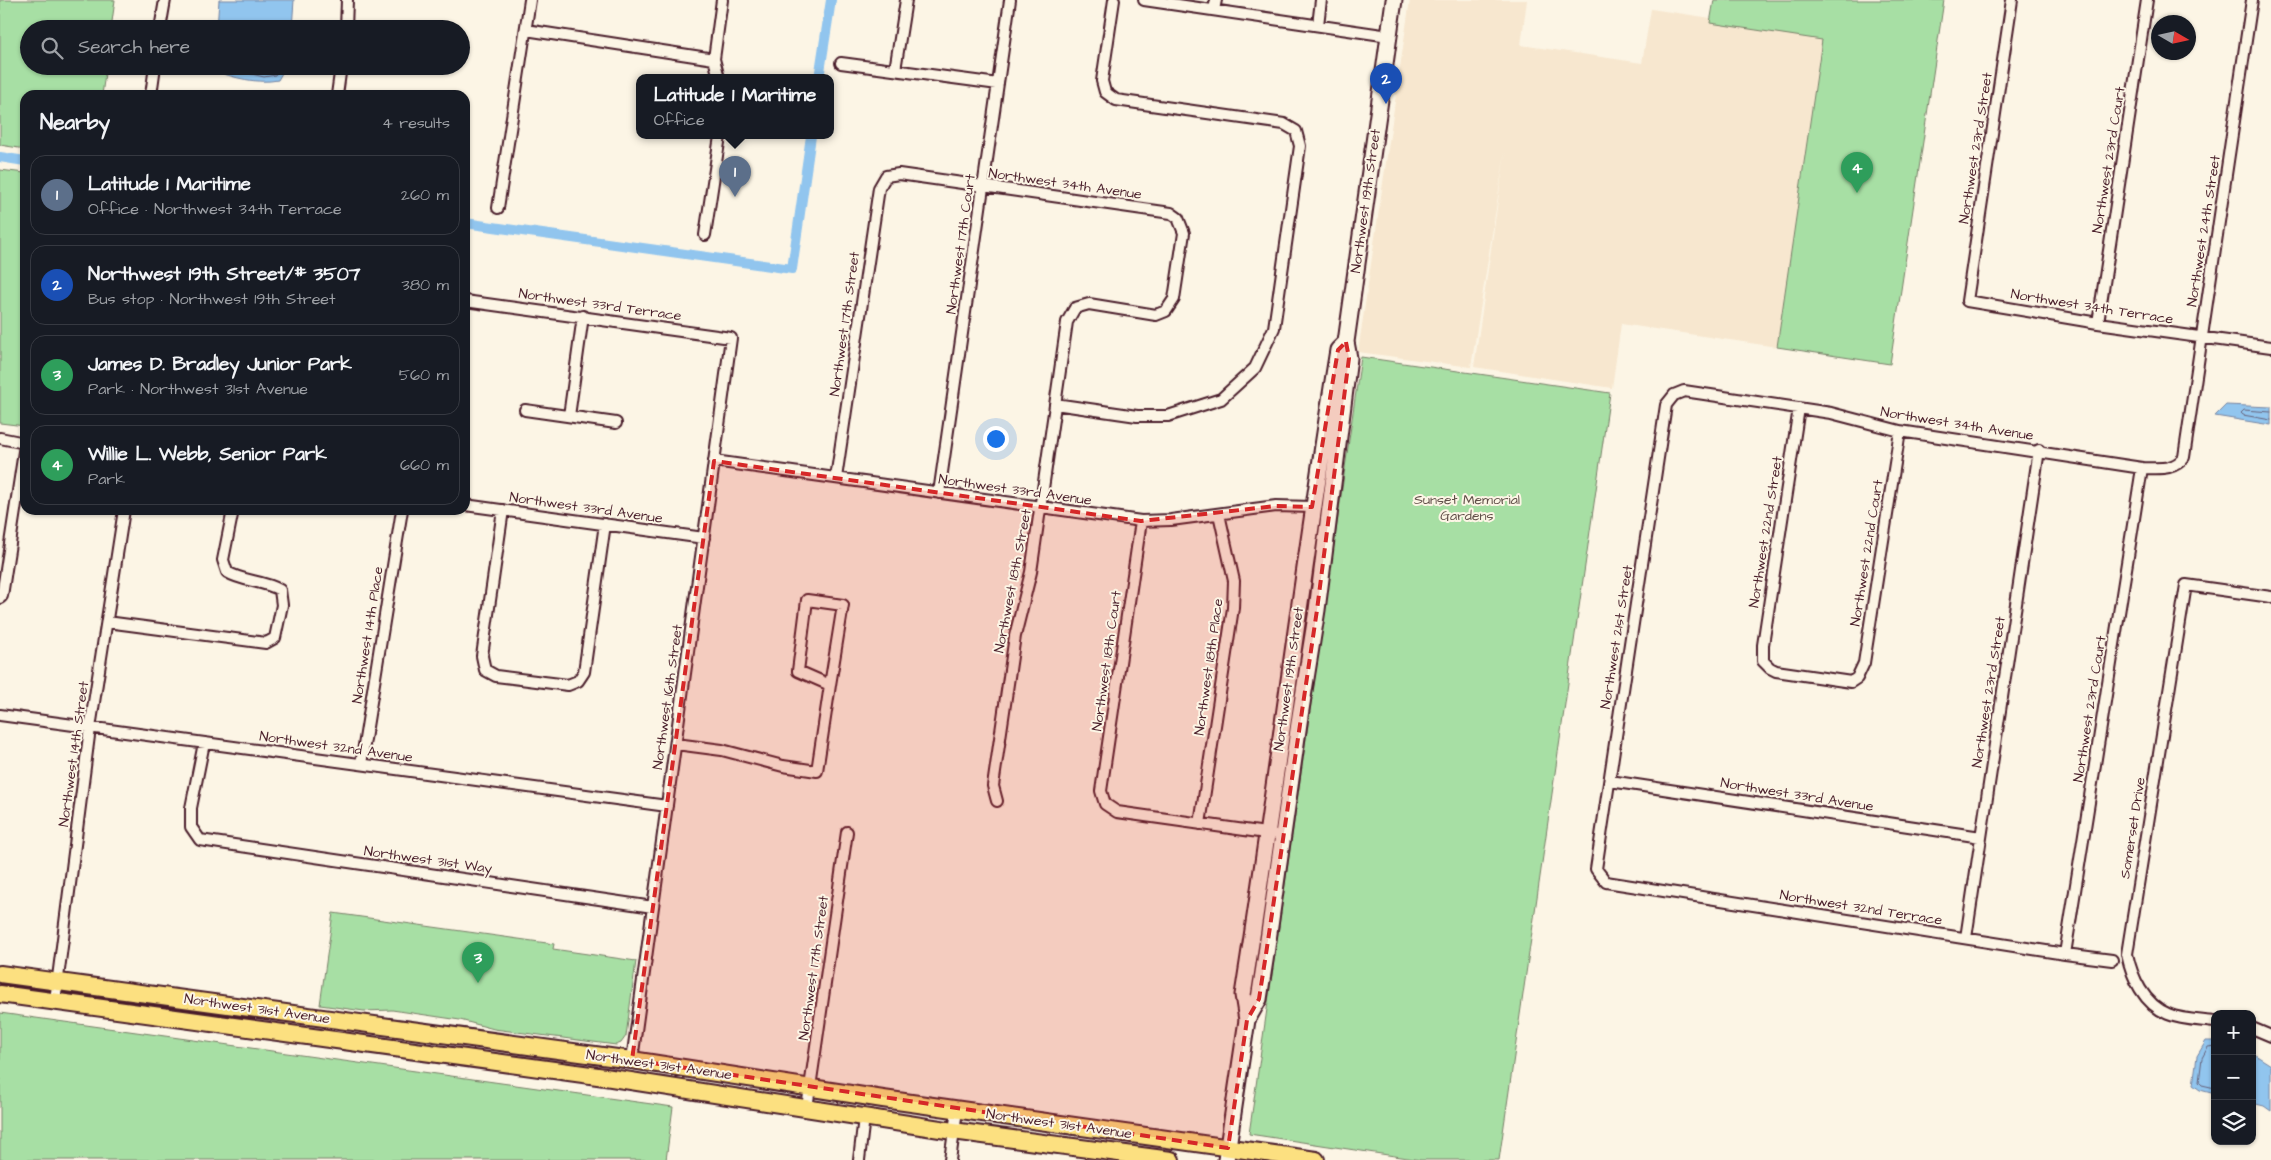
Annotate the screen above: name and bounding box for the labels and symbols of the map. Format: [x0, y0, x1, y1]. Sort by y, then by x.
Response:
north arrow [2151, 15, 2196, 60]
pin: 2 [1370, 63, 1402, 104]
street label: Northwest 23rd Street [1954, 71, 1998, 225]
street label: Northwest 23rd Court [2088, 85, 2131, 235]
street label: Northwest 19th Street [1346, 127, 1386, 274]
pin: 4 [1841, 152, 1873, 193]
street label: Northwest 24th Street [2182, 154, 2226, 308]
pin: 1 [719, 156, 751, 197]
street label: Northwest 34th Avenue [987, 163, 1143, 205]
street label: Northwest 17th Court [941, 172, 981, 315]
street label: Northwest 17th Street [825, 250, 865, 398]
street label: Northwest 33rd Terrace [517, 284, 683, 326]
street label: Northwest 34th Terrace [2009, 284, 2175, 330]
street label: Northwest 34th Avenue [1879, 402, 2035, 446]
your location [983, 426, 1009, 452]
street label: Northwest 22nd Street [1744, 454, 1788, 609]
street label: Northwest 33rd Avenue [937, 469, 1093, 511]
street label: Northwest 22nd Court [1846, 478, 1889, 628]
street label: Northwest 33rd Avenue [508, 487, 664, 529]
park label: Sunset Memorial Gardens [1414, 490, 1520, 526]
street label: Northwest 18th Street [989, 507, 1037, 655]
street label: Northwest 21st Street [1596, 563, 1638, 710]
street label: Northwest 14th Place [347, 565, 389, 705]
street label: Northwest 18th Court [1087, 589, 1127, 732]
street label: Northwest 18th Place [1189, 597, 1229, 737]
street label: Northwest 19th Street [1269, 605, 1309, 752]
street label: Northwest 23rd Street [1967, 615, 2011, 769]
street label: Northwest 16th Street [648, 623, 688, 771]
street label: Northwest 23rd Court [2069, 634, 2112, 784]
street label: Northwest 14th Street [54, 680, 94, 828]
street label: Northwest 32nd Avenue [258, 726, 414, 768]
street label: Northwest 33rd Avenue [1719, 773, 1875, 817]
street label: Somerset Drive [2115, 775, 2151, 880]
street label: Northwest 31st Way [363, 841, 494, 879]
street label: Northwest 32nd Terrace [1778, 885, 1944, 931]
street label: Northwest 17th Street [794, 894, 834, 1042]
pin: 3 [462, 942, 494, 983]
street label: Northwest 31st Avenue [183, 989, 332, 1029]
street label: Northwest 31st Avenue [585, 1045, 734, 1085]
street label: Northwest 31st Avenue [985, 1104, 1134, 1144]

